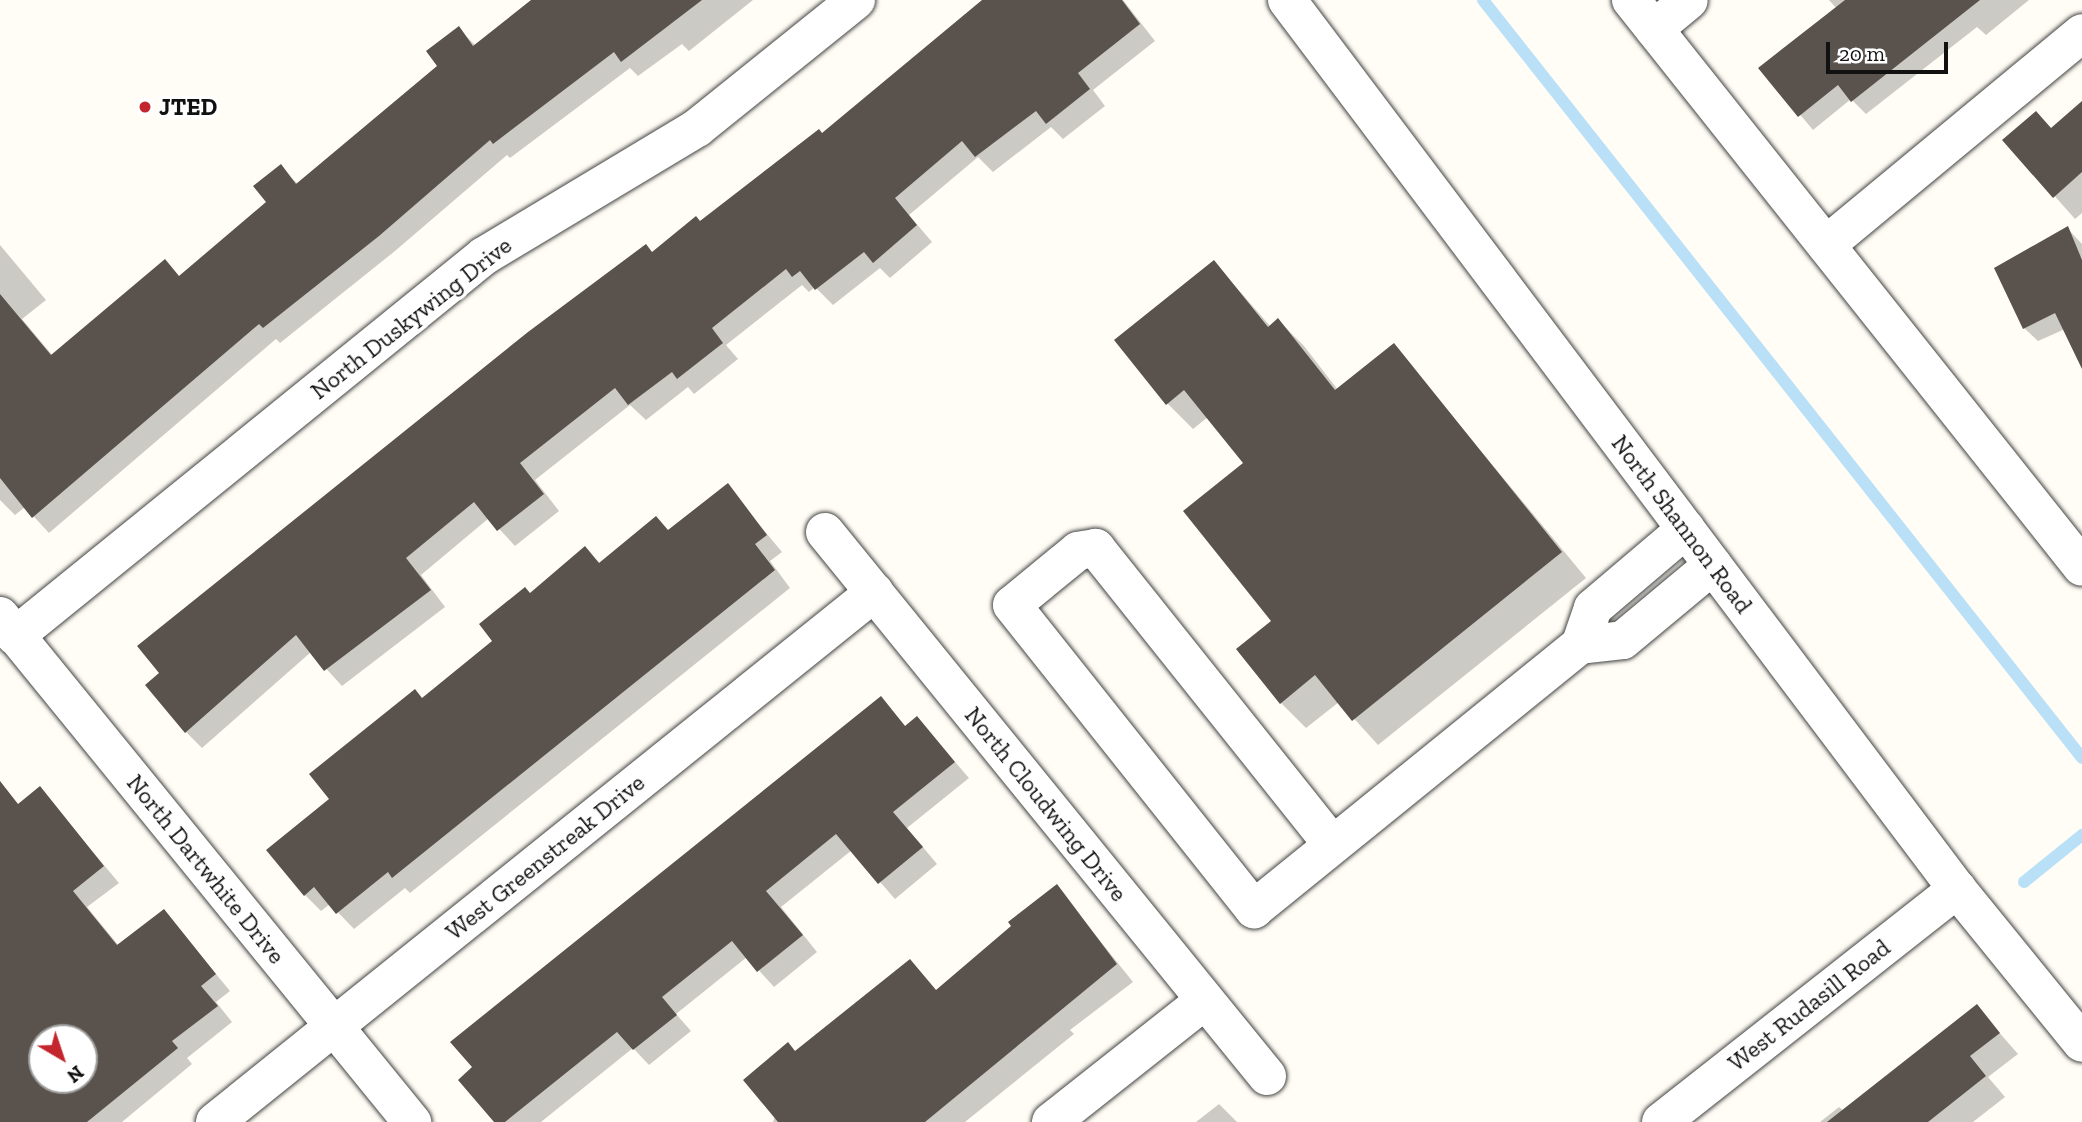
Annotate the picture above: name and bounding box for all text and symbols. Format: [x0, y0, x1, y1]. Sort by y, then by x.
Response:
scale bar [1830, 28, 1952, 72]
text: 20 m [1839, 41, 1885, 66]
place label: JTED [159, 93, 217, 121]
marker: JTED [137, 99, 153, 115]
street label: North Duskywing Drive [305, 231, 517, 405]
street label: North Shannon Road [1606, 429, 1758, 619]
street label: North Cloudwing Drive [959, 701, 1133, 907]
street label: West Greenstreak Drive [440, 768, 650, 946]
street label: North Dartwhite Drive [121, 769, 291, 969]
street label: West Rudasill Road [1722, 933, 1896, 1077]
north arrow [28, 1024, 98, 1094]
text: N [62, 1061, 88, 1088]

